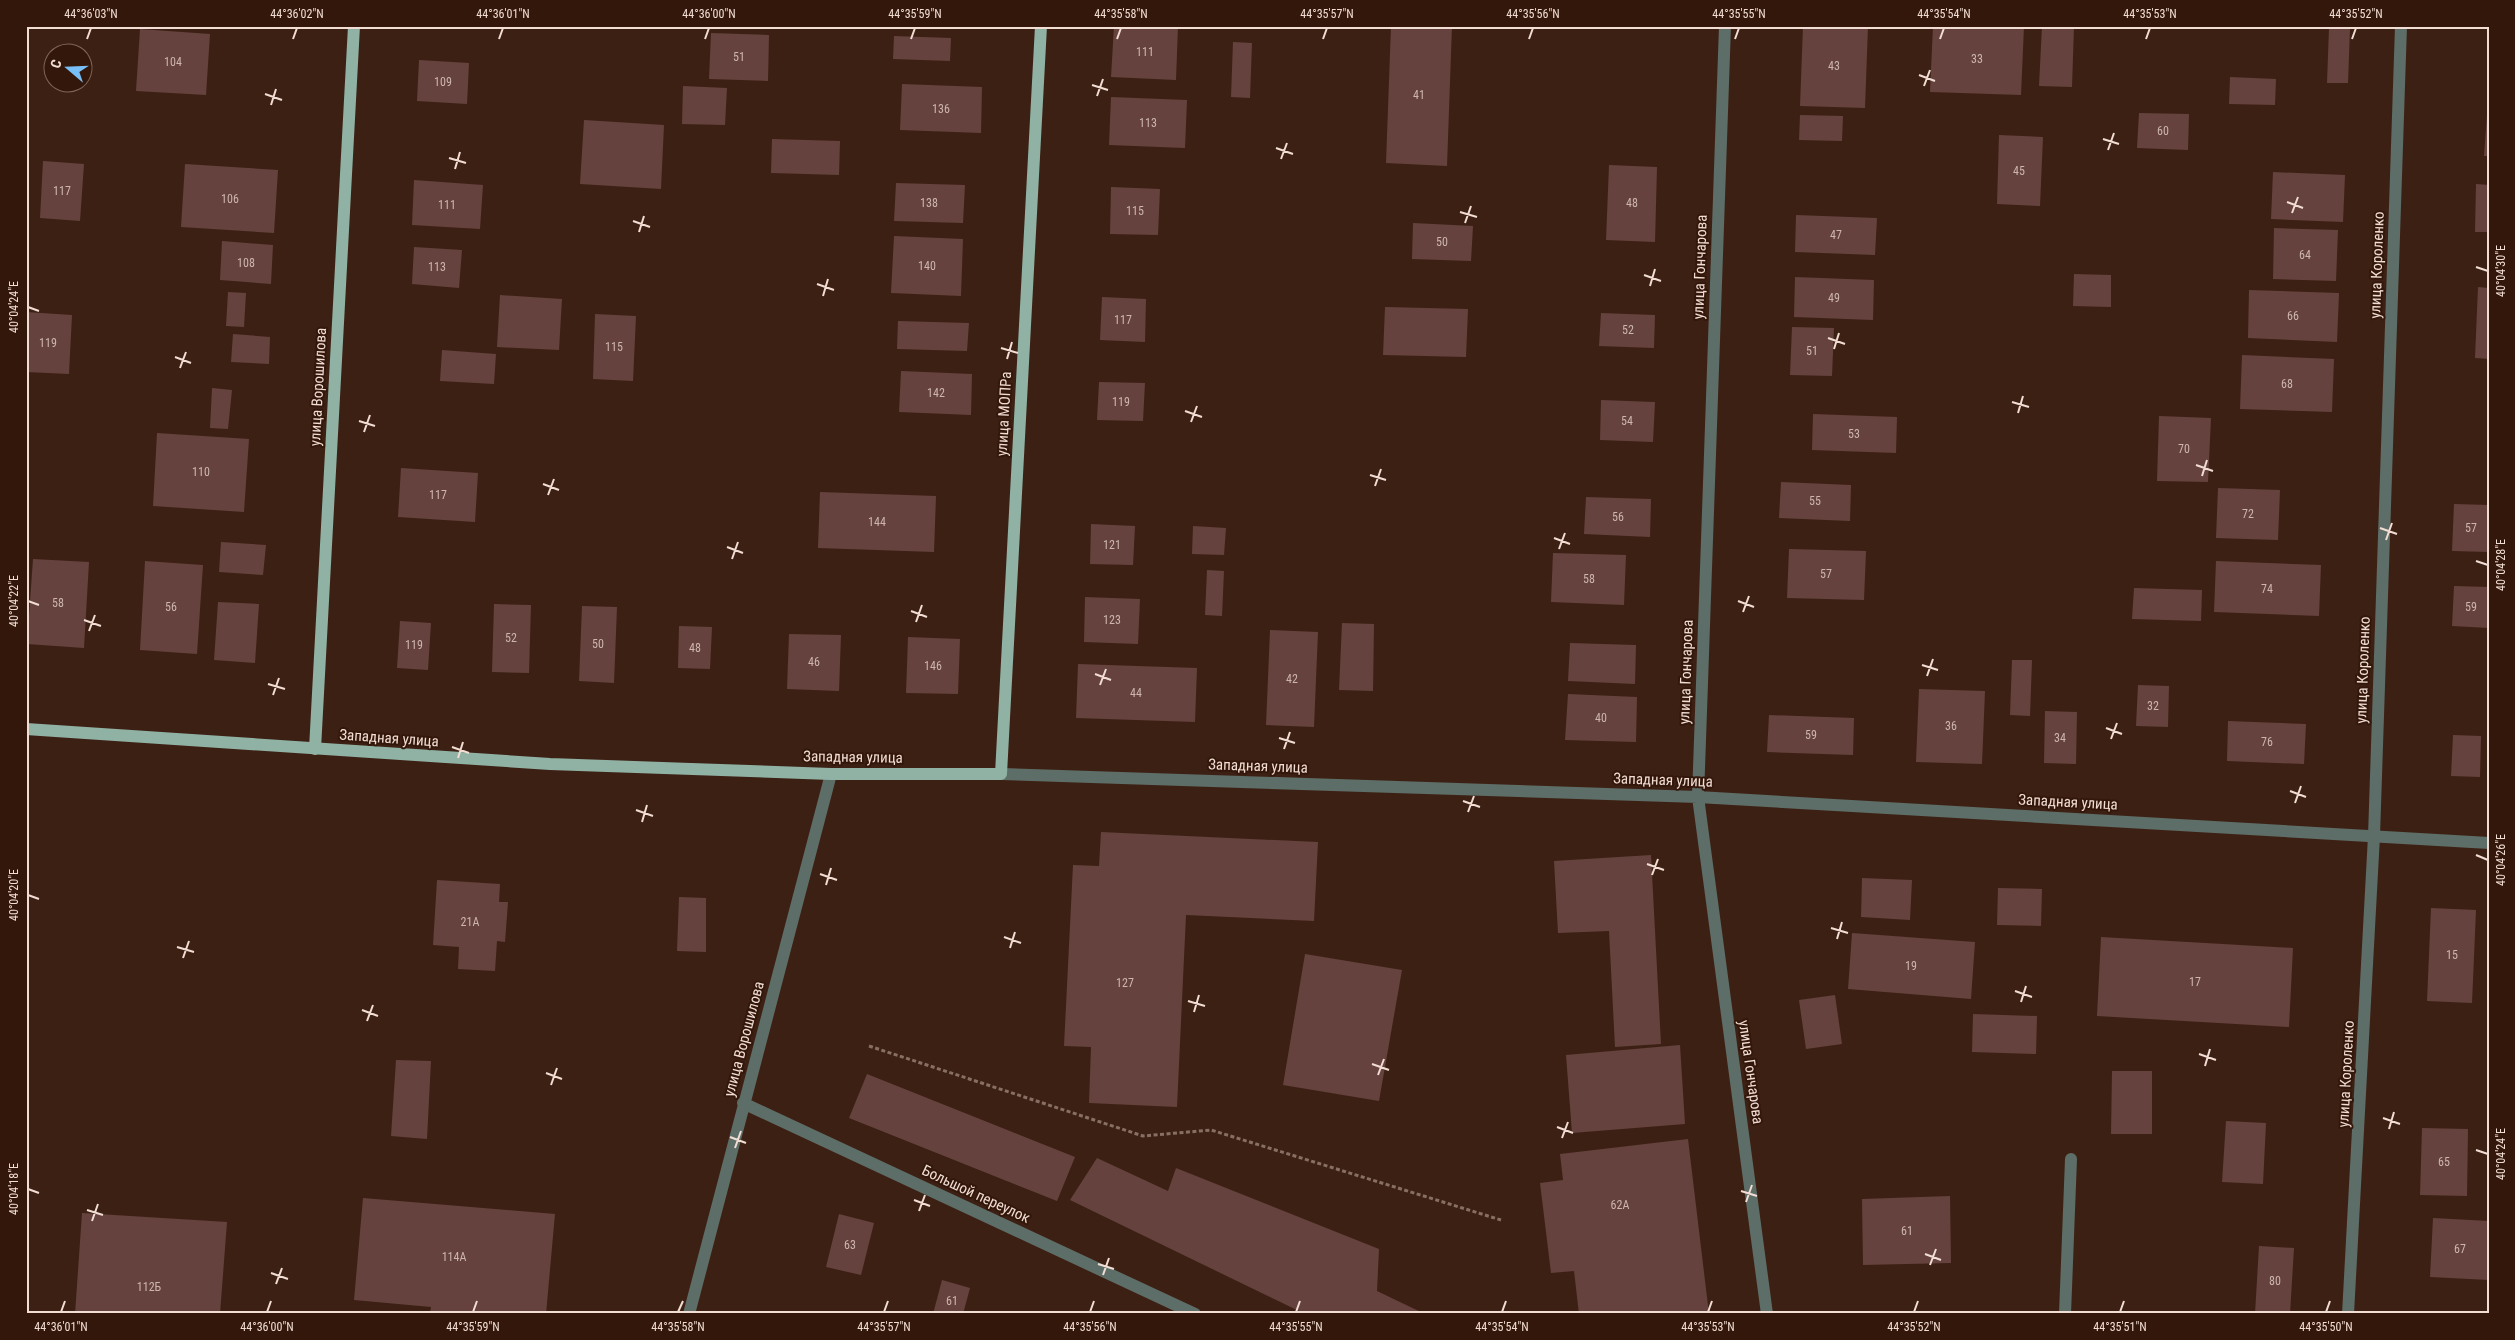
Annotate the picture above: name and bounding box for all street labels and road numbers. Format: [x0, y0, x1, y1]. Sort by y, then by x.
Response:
street label: улица Короленко [2366, 211, 2388, 319]
street label: улица Гончарова [1689, 214, 1711, 320]
street label: улица Ворошилова [306, 327, 330, 447]
street label: улица МОПРа [993, 371, 1015, 457]
street label: улица Короленко [2352, 616, 2374, 724]
street label: улица Гончарова [1675, 619, 1697, 725]
street label: Западная улица [339, 726, 439, 750]
street label: Западная улица [803, 747, 903, 767]
street label: Западная улица [1208, 755, 1308, 777]
street label: Западная улица [1613, 769, 1713, 791]
street label: Западная улица [2018, 790, 2118, 814]
street label: улица Ворошилова [720, 979, 768, 1099]
street label: улица Гончарова [1735, 1019, 1767, 1125]
street label: улица Короленко [2334, 1020, 2358, 1128]
street label: Большой переулок [919, 1161, 1033, 1227]

